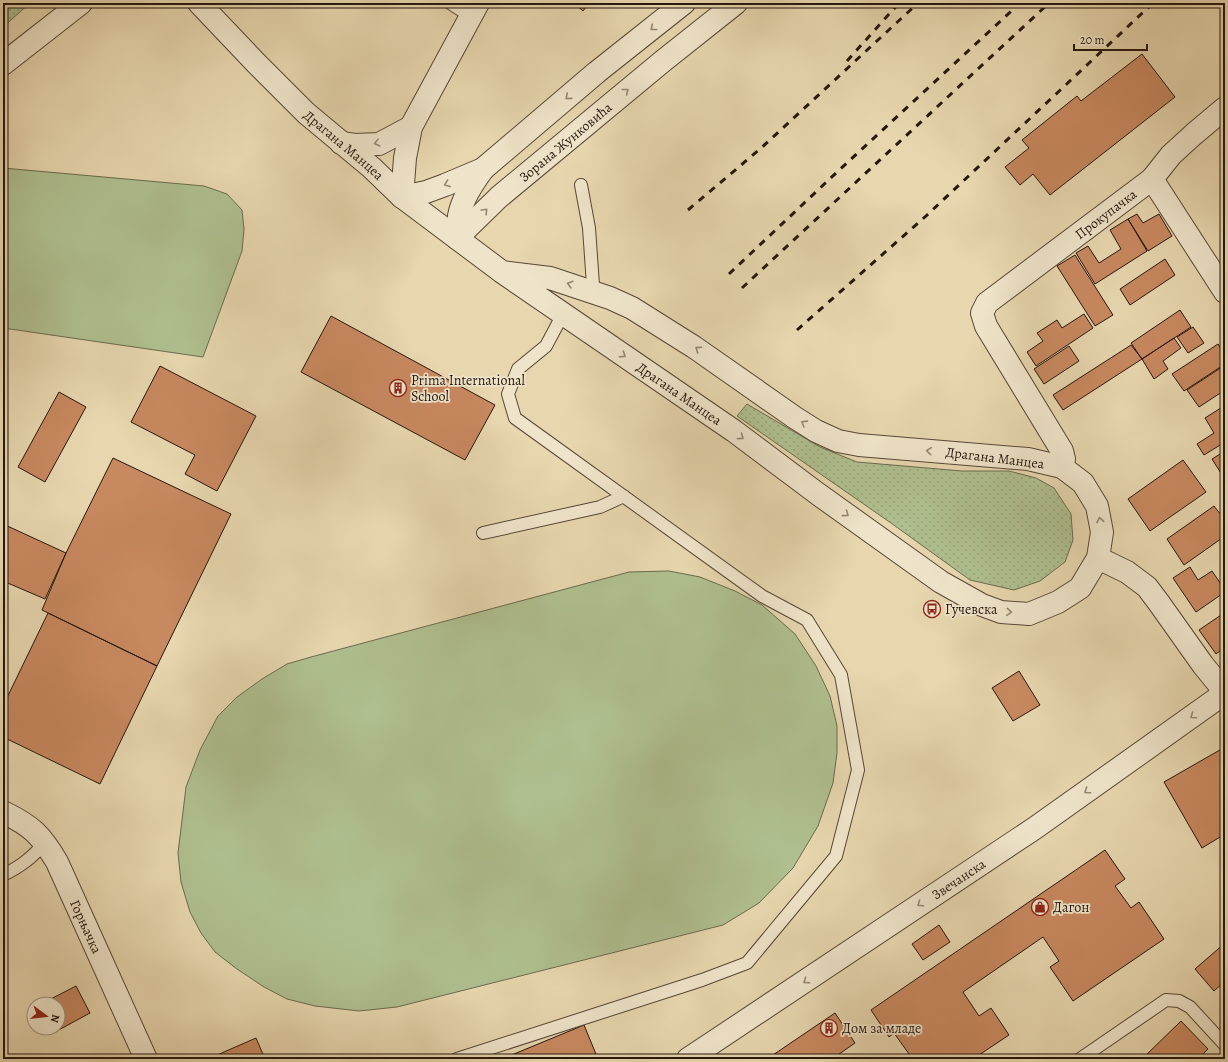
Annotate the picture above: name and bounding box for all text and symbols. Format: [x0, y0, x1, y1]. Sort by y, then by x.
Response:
one-way arrow [651, 23, 658, 30]
scale bar [1074, 26, 1147, 52]
text: 20 m [1080, 32, 1104, 48]
one-way arrow [622, 89, 629, 96]
one-way arrow [565, 93, 572, 100]
street label: Зорана Жунковића [515, 97, 616, 186]
street label: Драгана Манцеа [300, 106, 389, 184]
one-way arrow [374, 138, 381, 147]
one-way arrow [443, 180, 450, 188]
street label: Прокупачка [1071, 184, 1141, 243]
one-way arrow [480, 208, 488, 216]
one-way arrow [567, 280, 574, 289]
one-way arrow [695, 347, 702, 354]
one-way arrow [619, 350, 626, 358]
street label: Драгана Манцеа [633, 358, 726, 430]
place label: Prima International School [411, 371, 526, 406]
building icon: Prima International School [388, 378, 408, 398]
one-way arrow [801, 421, 808, 428]
one-way arrow [737, 432, 744, 439]
street label: Драгана Манцеа [945, 443, 1046, 474]
one-way arrow [926, 446, 932, 455]
one-way arrow [842, 509, 849, 517]
one-way arrow [1096, 517, 1104, 523]
bus stop icon: Гучевска [922, 599, 942, 619]
place label: Гучевска [945, 600, 998, 619]
one-way arrow [1006, 608, 1012, 617]
one-way arrow [1191, 711, 1198, 718]
one-way arrow [1084, 786, 1091, 794]
street label: Звечанска [928, 854, 990, 904]
street label: Горњачка [66, 897, 107, 957]
shop icon: Дагон [1030, 897, 1050, 917]
place label: Дагон [1053, 898, 1089, 917]
one-way arrow [918, 899, 925, 906]
one-way arrow [803, 976, 810, 983]
north arrow [26, 996, 66, 1036]
text: N [47, 1013, 63, 1024]
building icon: Дом за младе [819, 1018, 839, 1038]
place label: Дом за младе [842, 1019, 921, 1038]

